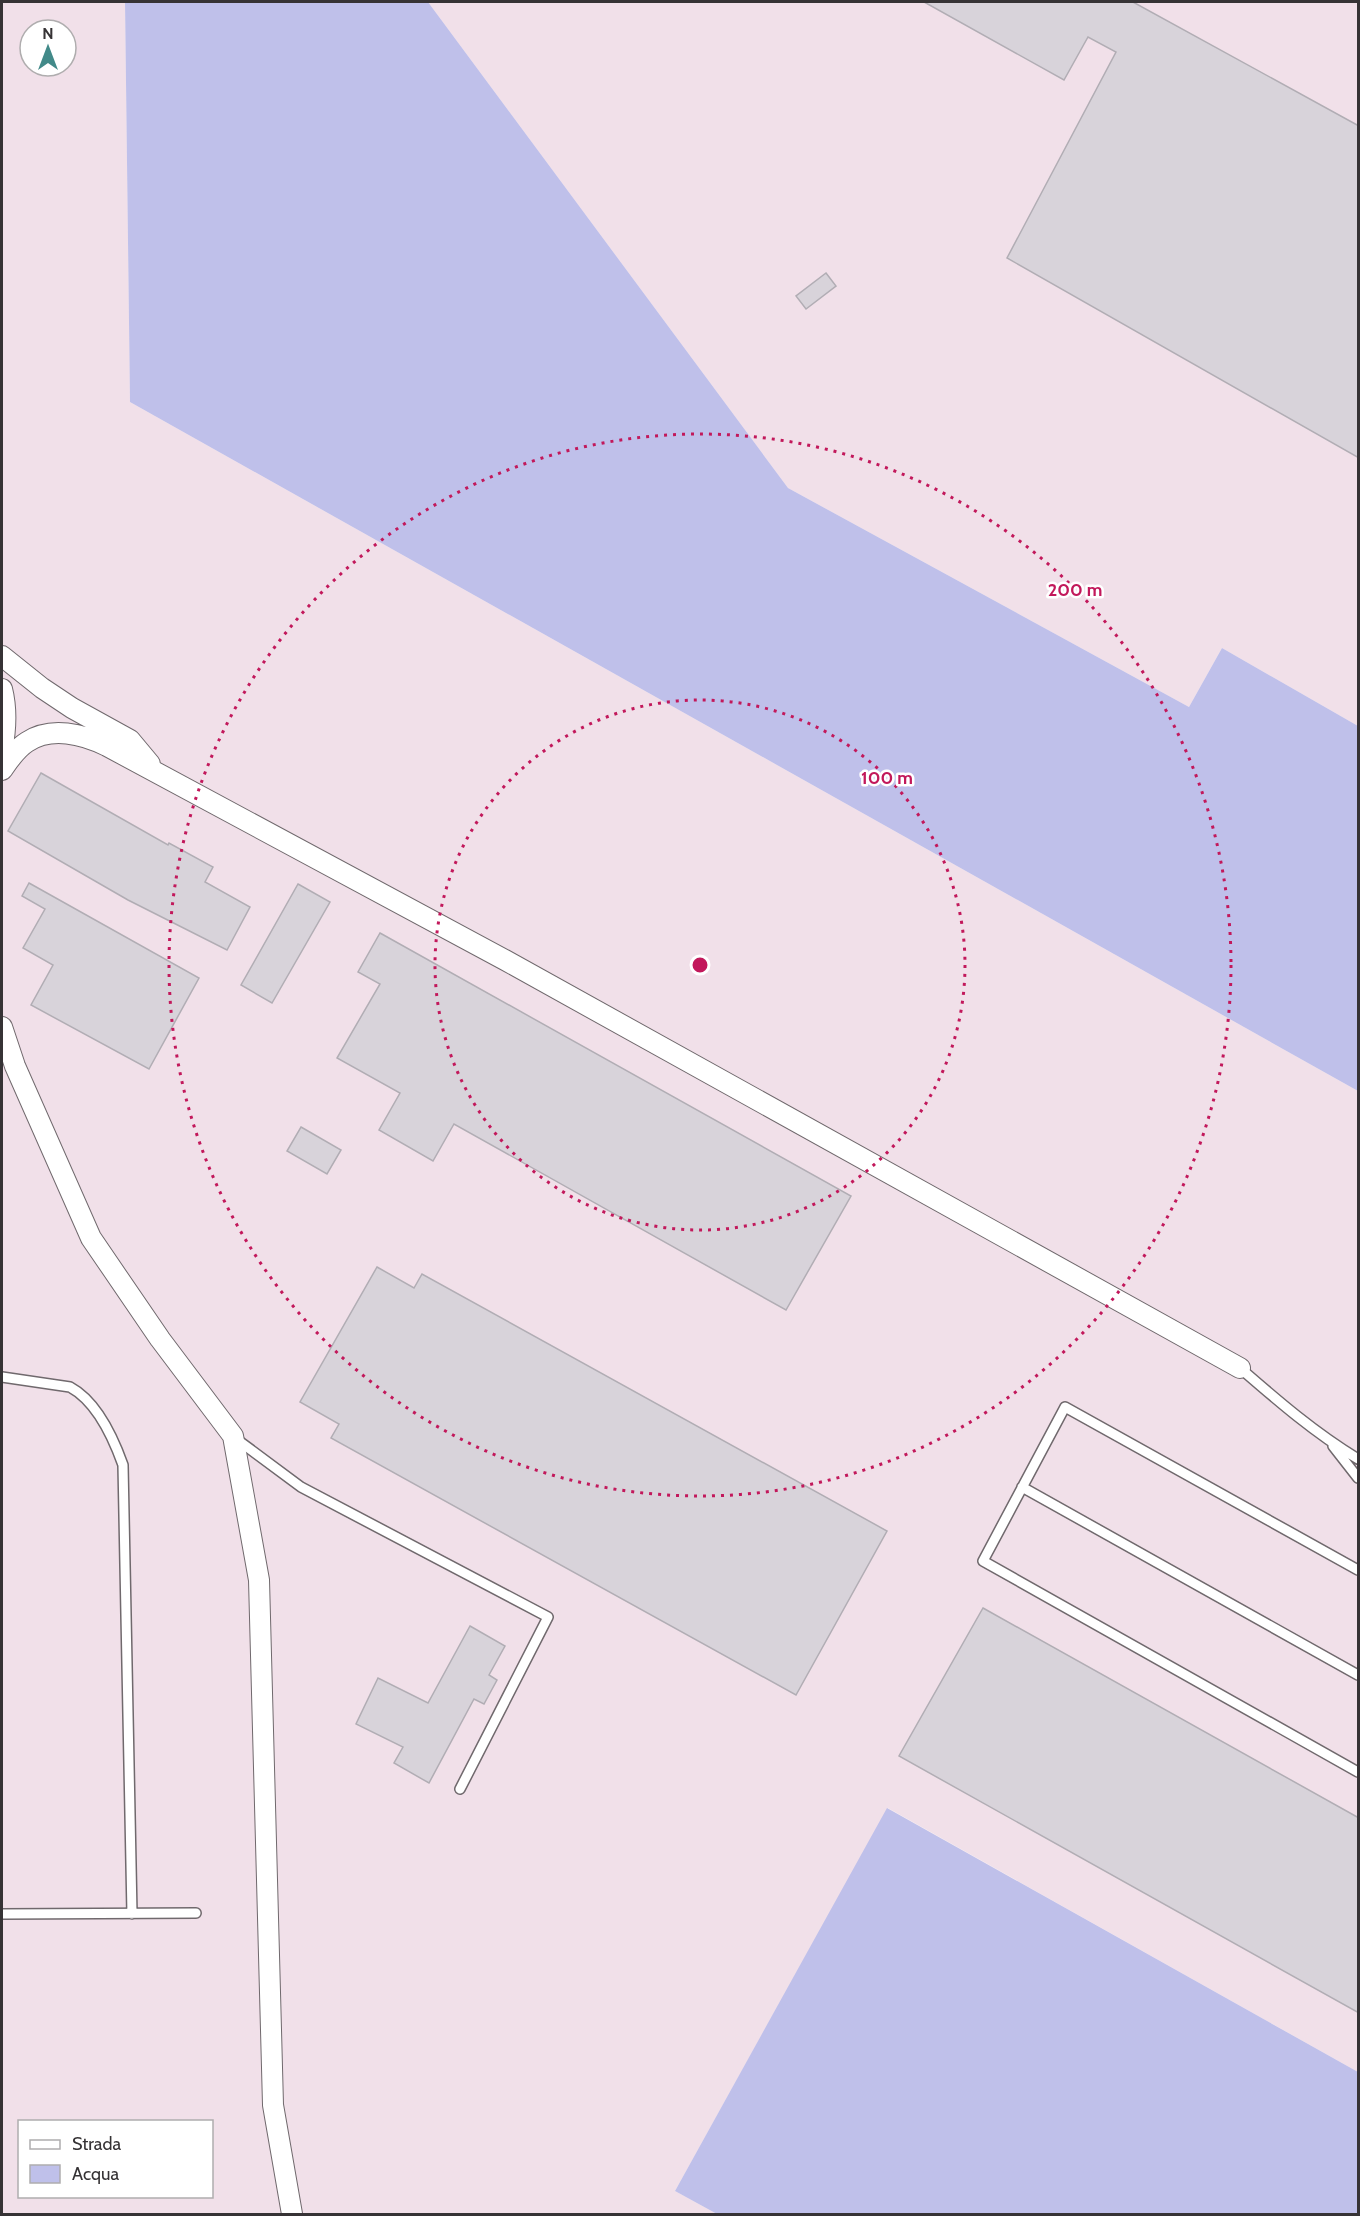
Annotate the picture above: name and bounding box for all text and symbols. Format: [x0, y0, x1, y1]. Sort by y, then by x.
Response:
north arrow [18, 18, 78, 78]
text: N [42, 24, 54, 43]
text: 200 m [1048, 579, 1102, 601]
text: 100 m [861, 767, 913, 789]
centre of rings [690, 955, 710, 975]
legend [18, 2120, 213, 2198]
text: Strada [72, 2133, 122, 2155]
text: Acqua [72, 2163, 119, 2185]

